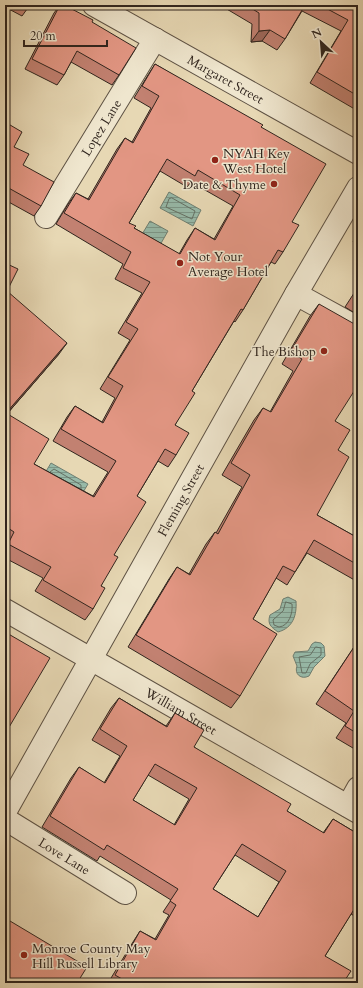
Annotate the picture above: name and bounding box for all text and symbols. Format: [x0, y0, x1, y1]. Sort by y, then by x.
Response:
scale bar [24, 22, 107, 48]
north arrow [301, 22, 341, 62]
text: N [309, 24, 325, 42]
text: 20 m [30, 28, 57, 44]
street label: Margaret Street [184, 51, 267, 108]
street label: Lopez Lane [77, 96, 126, 160]
place label: NYAH Key West Hotel [222, 145, 290, 178]
marker: NYAH Key West Hotel [210, 155, 220, 165]
place label: Date & Thyme [183, 176, 266, 194]
marker: Date & Thyme [269, 179, 279, 189]
place label: Not Your Average Hotel [188, 248, 269, 281]
marker: Not Your Average Hotel [175, 258, 185, 268]
place label: The Bishop [252, 343, 316, 361]
marker: The Bishop [319, 346, 329, 356]
street label: Fleming Street [154, 461, 209, 540]
street label: William Street [141, 684, 220, 739]
street label: Love Lane [35, 834, 93, 879]
place label: Monroe County May Hill Russell Library [32, 940, 151, 973]
marker: Monroe County May Hill Russell Library [19, 950, 29, 960]

